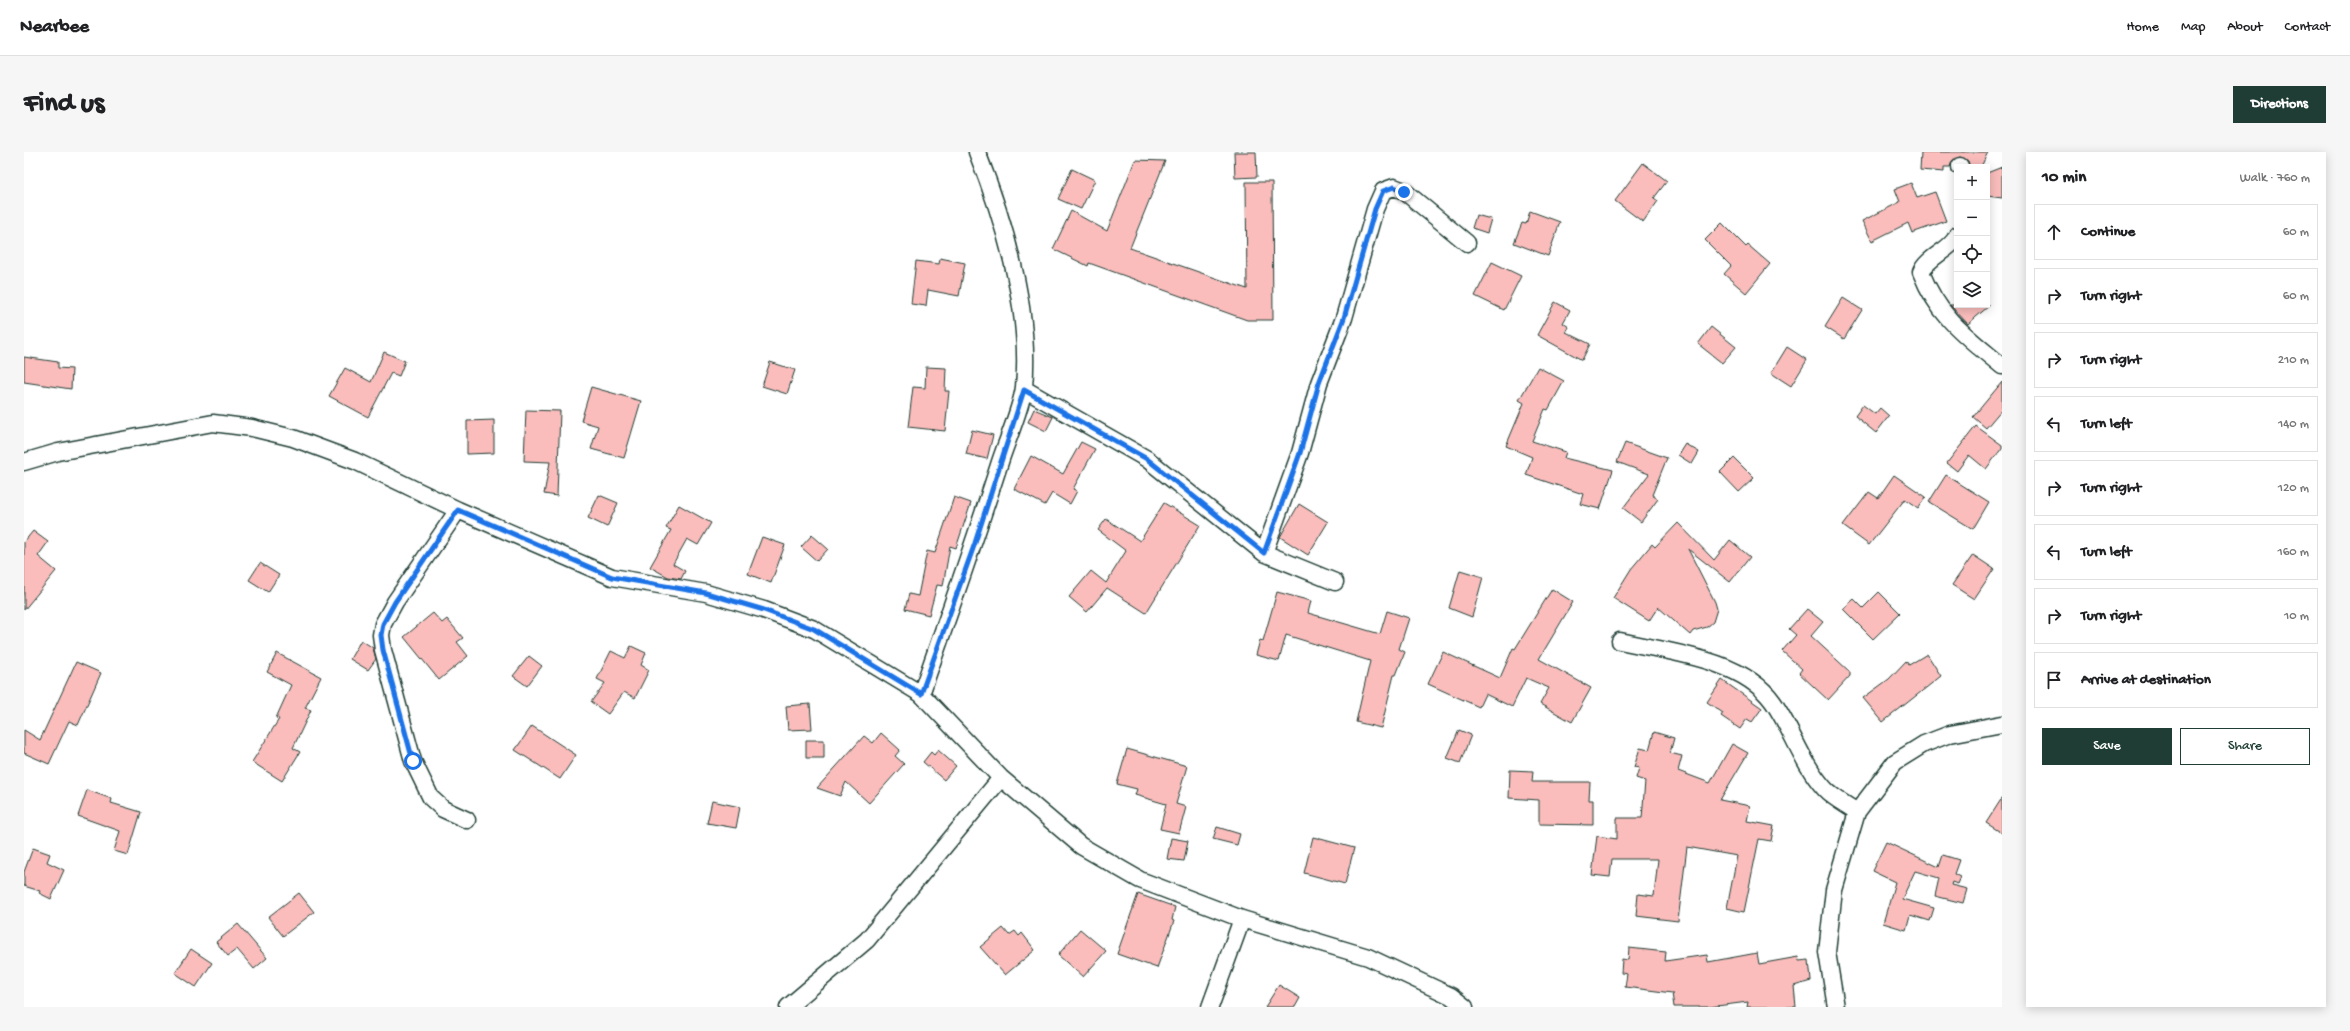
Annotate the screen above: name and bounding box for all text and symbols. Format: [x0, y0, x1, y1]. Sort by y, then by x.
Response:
text: Nearbee [20, 16, 89, 39]
text: Home [2127, 19, 2159, 36]
text: Map [2181, 19, 2205, 36]
text: About [2227, 19, 2263, 36]
text: Contact [2285, 19, 2330, 36]
button: Directions [2233, 86, 2326, 123]
text: Find us [24, 88, 104, 121]
map controls [1954, 164, 1990, 308]
button: + [1954, 164, 1990, 200]
text: 10 min [2042, 168, 2086, 188]
text: Walk · 760 m [2240, 171, 2310, 186]
route end [1395, 183, 1413, 201]
button: − [1954, 200, 1990, 236]
icon: ahead [2043, 221, 2065, 243]
text: Continue [2081, 223, 2135, 241]
text: 60 m [2283, 225, 2309, 240]
button: locate [1954, 236, 1990, 272]
button: layers [1954, 272, 1990, 308]
icon: right [2043, 285, 2065, 307]
text: Turn right [2081, 287, 2141, 305]
text: 60 m [2283, 289, 2309, 304]
icon: right [2043, 349, 2065, 371]
text: Turn right [2081, 351, 2141, 369]
text: 210 m [2278, 353, 2309, 368]
icon: left [2043, 413, 2065, 435]
text: Turn left [2081, 415, 2132, 433]
text: 140 m [2278, 417, 2309, 432]
icon: right [2043, 477, 2065, 499]
text: Turn right [2081, 479, 2141, 497]
text: 120 m [2278, 481, 2309, 496]
icon: left [2043, 541, 2065, 563]
text: Turn left [2081, 543, 2132, 561]
text: 160 m [2277, 545, 2309, 560]
icon: right [2043, 605, 2065, 627]
text: Turn right [2081, 607, 2141, 625]
text: 10 m [2284, 609, 2309, 624]
icon: arrive [2043, 669, 2065, 691]
text: Arrive at destination [2081, 671, 2211, 689]
button: Save [2042, 728, 2172, 765]
button: Share [2180, 728, 2310, 765]
route start [404, 752, 422, 770]

